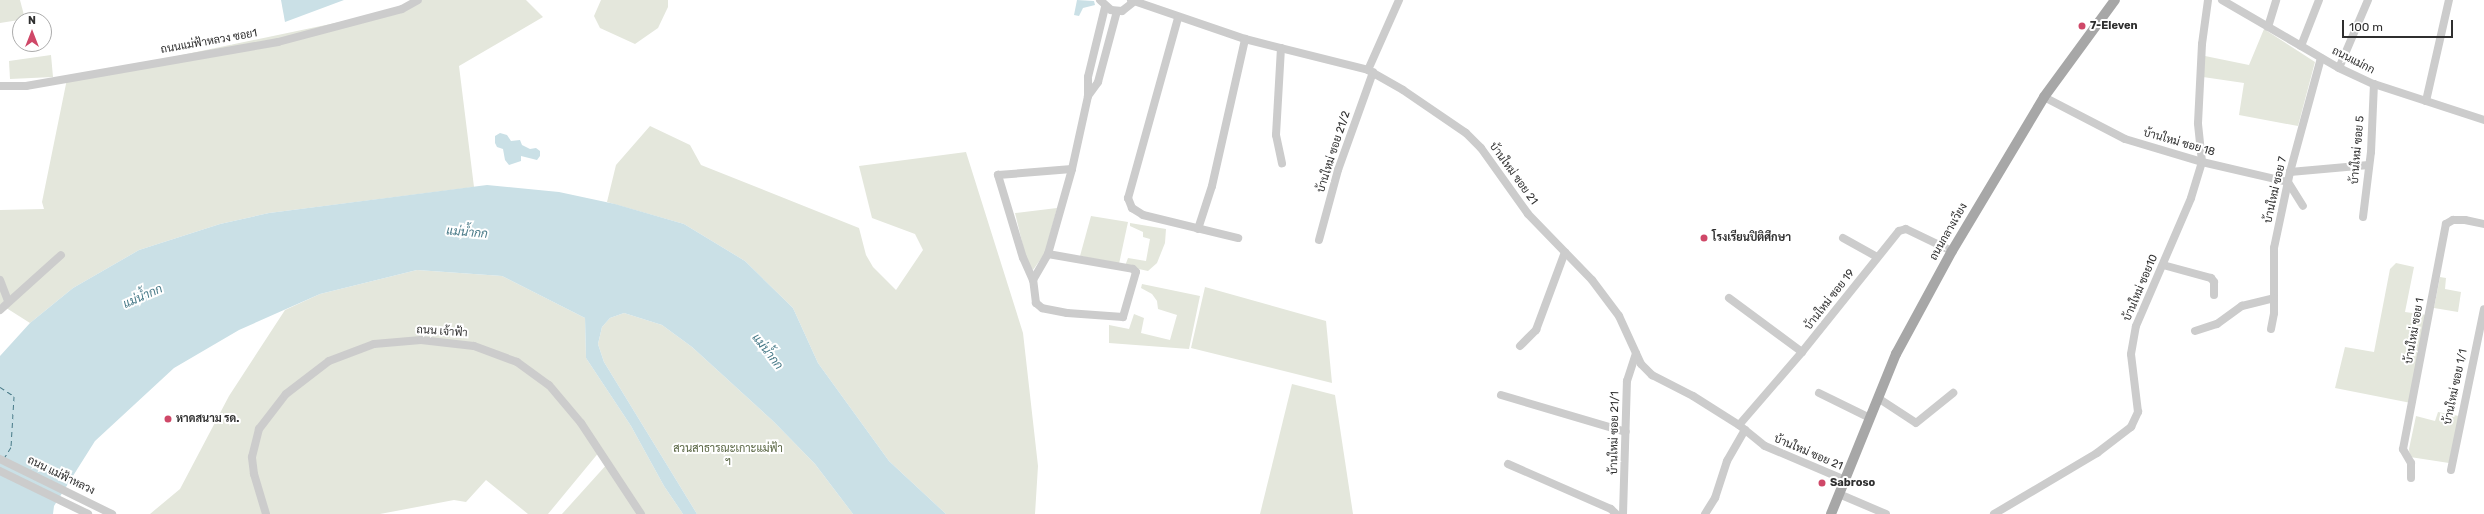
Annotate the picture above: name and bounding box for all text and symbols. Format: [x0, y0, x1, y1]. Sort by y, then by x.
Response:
north arrow [12, 12, 52, 52]
scale bar [2344, 12, 2455, 38]
text: N [28, 14, 36, 27]
place label: 7-Eleven [2090, 19, 2138, 33]
text: 100 m [2349, 20, 2383, 34]
marker: 7-Eleven [2077, 21, 2087, 31]
street label: ถนนแม่ฟ้าหลวง ซอย1 [160, 27, 258, 57]
street label: ถนนแม่กก [2329, 45, 2377, 77]
street label: บ้านใหม่ ซอย 21/2 [1315, 110, 1353, 194]
street label: บ้านใหม่ ซอย 5 [2348, 115, 2368, 185]
street label: บ้านใหม่ ซอย 18 [2142, 126, 2216, 160]
street label: บ้านใหม่ ซอย 21 [1486, 140, 1540, 208]
street label: บ้านใหม่ ซอย 7 [2262, 155, 2290, 225]
street label: ถนนกลางเวียง [1927, 201, 1971, 263]
water label: แม่น้ำกก [446, 224, 488, 242]
place label: โรงเรียนปิติศึกษา [1712, 231, 1791, 245]
marker: โรงเรียนปิติศึกษา [1699, 233, 1709, 243]
street label: บ้านใหม่ ซอย10 [2121, 253, 2161, 323]
street label: บ้านใหม่ ซอย 19 [1802, 267, 1858, 333]
water label: แม่น้ำกก [121, 282, 165, 312]
street label: บ้านใหม่ ซอย 1 [2403, 297, 2427, 365]
street label: ถนน เจ้าฟ้า [416, 324, 468, 340]
water label: แม่น้ำกก [749, 331, 785, 373]
street label: บ้านใหม่ ซอย 1/1 [2442, 348, 2470, 426]
street label: บ้านใหม่ ซอย 21/1 [1608, 391, 1622, 475]
place label: หาดสนาม รด. [176, 412, 239, 426]
marker: หาดสนาม รด. [163, 414, 173, 424]
street label: บ้านใหม่ ซอย 21 [1772, 433, 1844, 473]
park label: สวนสาธารณะเกาะแม่ฟ้า ฯ [673, 443, 783, 469]
street label: ถนน แม่ฟ้าหลวง [25, 454, 97, 498]
place label: Sabroso [1830, 476, 1875, 490]
marker: Sabroso [1817, 478, 1827, 488]

